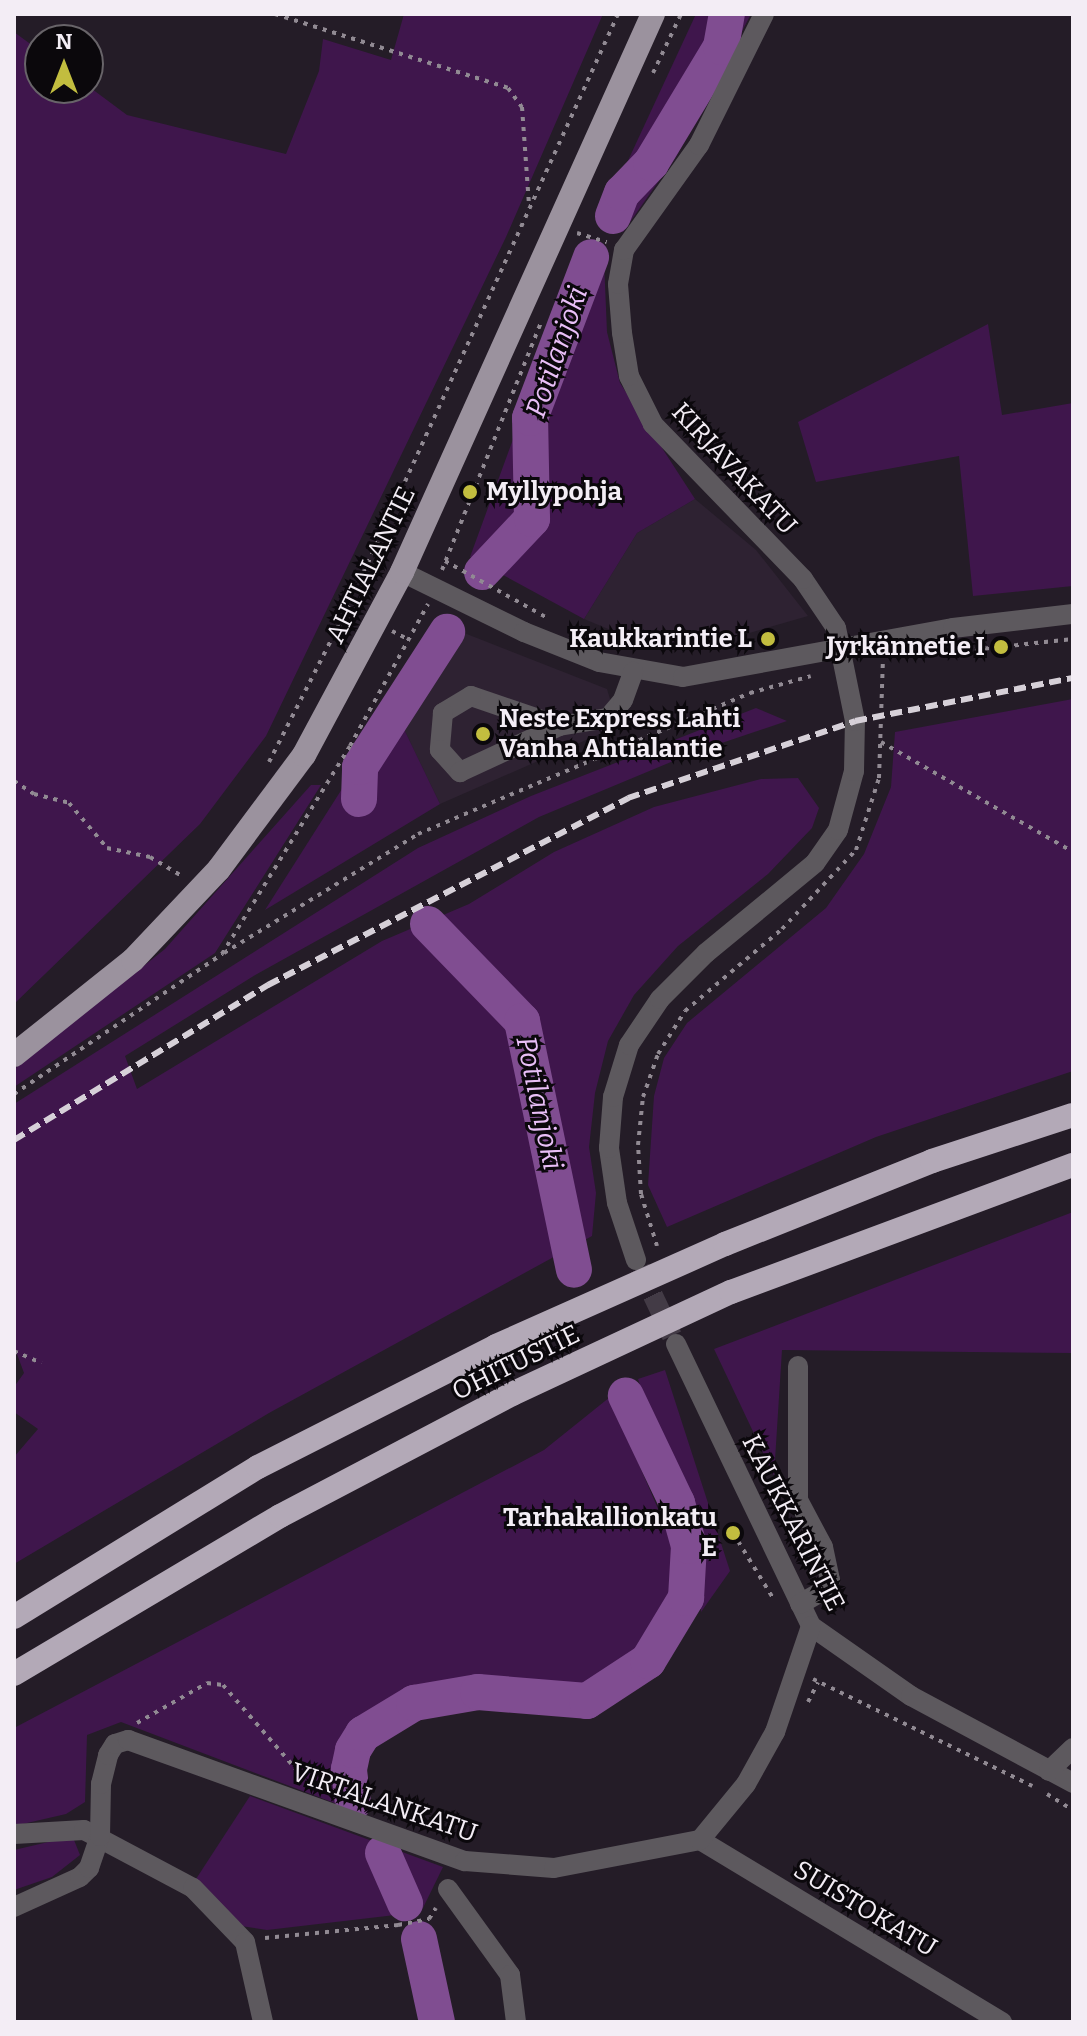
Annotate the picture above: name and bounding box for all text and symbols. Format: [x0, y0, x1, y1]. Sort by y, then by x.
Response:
north arrow [24, 24, 104, 104]
text: N [56, 28, 72, 55]
water label: Potilanjoki [519, 282, 595, 422]
street label: KIRJAVAKATU [665, 397, 803, 541]
place label: Myllypohja [486, 476, 622, 508]
street label: AHTIALANTIE [320, 482, 422, 648]
marker: Myllypohja [461, 483, 479, 501]
place label: Kaukkarintie L [569, 623, 752, 655]
marker: Kaukkarintie L [759, 630, 777, 648]
place label: Jyrkännetie I [826, 631, 985, 663]
marker: Jyrkännetie I [992, 638, 1010, 656]
place label: Neste Express Lahti Vanha Ahtialantie [499, 703, 741, 764]
marker: Neste Express Lahti Vanha Ahtialantie [474, 725, 492, 743]
water label: Potilanjoki [508, 1033, 570, 1173]
street label: OHITUSTIE [447, 1319, 585, 1407]
street label: KAUKKARINTIE [735, 1430, 851, 1616]
place label: Tarhakallionkatu E [503, 1502, 717, 1564]
marker: Tarhakallionkatu E [724, 1524, 742, 1542]
street label: VIRTALANKATU [287, 1757, 481, 1849]
street label: SUISTOKATU [788, 1854, 942, 1964]

